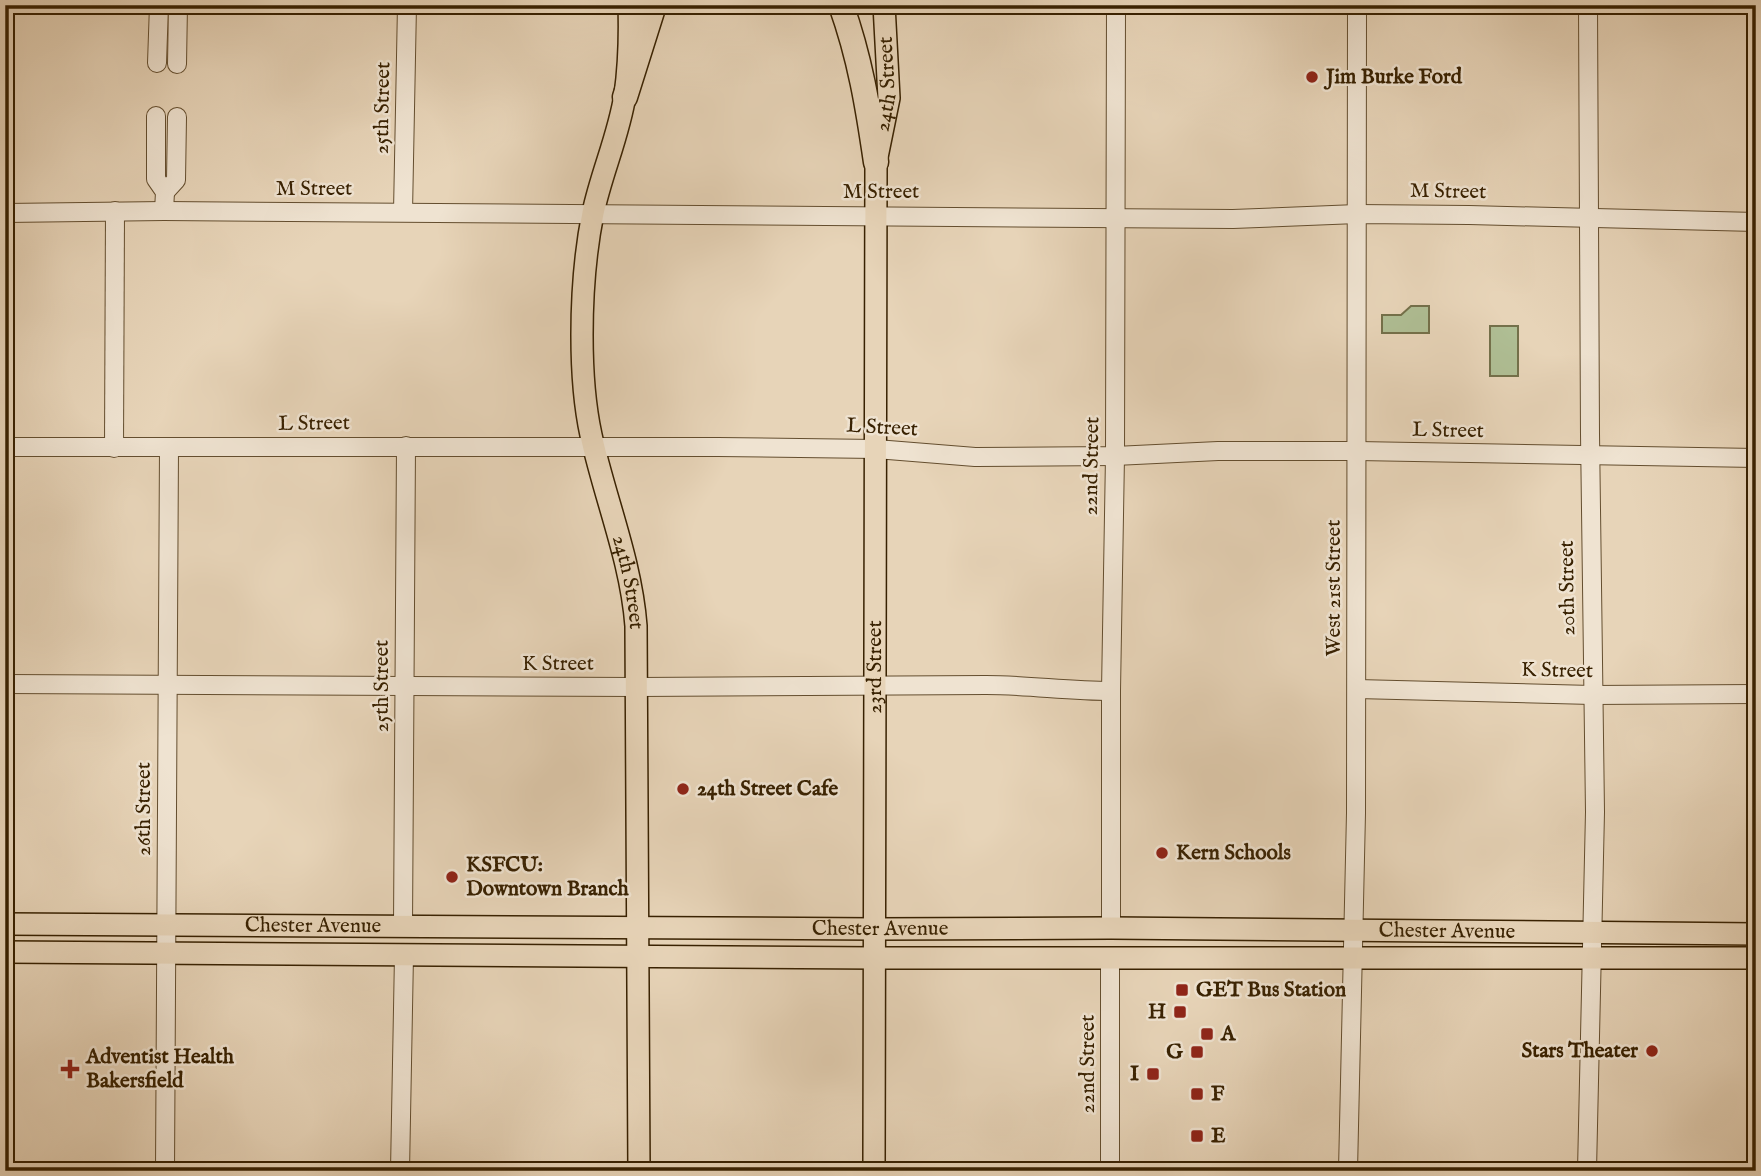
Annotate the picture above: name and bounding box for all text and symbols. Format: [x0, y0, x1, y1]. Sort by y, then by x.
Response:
street label: 24th Street [869, 36, 903, 134]
street label: 25th Street [369, 61, 397, 155]
place label: Jim Burke Ford [1323, 64, 1463, 91]
marker: Jim Burke Ford [1304, 69, 1320, 85]
street label: M Street [276, 176, 352, 203]
street label: M Street [1410, 178, 1486, 206]
street label: M Street [843, 179, 919, 206]
street label: L Street [278, 410, 350, 438]
street label: L Street [845, 413, 919, 443]
street label: 22nd Street [1078, 416, 1106, 516]
street label: L Street [1412, 417, 1484, 445]
street label: West 21st Street [1321, 520, 1348, 656]
street label: 24th Street [606, 532, 650, 630]
street label: 20th Street [1554, 540, 1582, 636]
street label: 23rd Street [861, 620, 889, 714]
street label: 25th Street [369, 640, 396, 732]
street label: K Street [522, 651, 594, 678]
street label: K Street [1521, 657, 1593, 685]
street label: 26th Street [131, 762, 158, 856]
place label: 24th Street Cafe [697, 776, 839, 803]
marker: 24th Street Cafe [675, 781, 691, 797]
place label: Kern Schools [1176, 840, 1291, 867]
marker: Kern Schools [1154, 845, 1170, 861]
place label: KSFCU: Downtown Branch [466, 852, 630, 903]
marker: KSFCU: Downtown Branch [444, 869, 460, 885]
street label: Chester Avenue [245, 912, 382, 940]
street label: Chester Avenue [812, 915, 949, 943]
street label: Chester Avenue [1379, 917, 1516, 945]
place label: GET Bus Station [1196, 977, 1346, 1004]
marker: GET Bus Station [1174, 982, 1190, 998]
place label: H [1148, 999, 1166, 1026]
marker: H [1172, 1004, 1188, 1020]
street label: 22nd Street [1075, 1015, 1102, 1113]
place label: A [1220, 1021, 1237, 1048]
marker: A [1199, 1026, 1215, 1042]
place label: Stars Theater [1522, 1038, 1638, 1065]
place label: G [1166, 1039, 1183, 1066]
marker: Stars Theater [1644, 1043, 1660, 1059]
place label: Adventist Health Bakersfield [85, 1044, 235, 1095]
marker: G [1189, 1044, 1205, 1060]
marker: Adventist Health Bakersfield [60, 1059, 80, 1079]
place label: I [1130, 1061, 1139, 1088]
marker: I [1145, 1066, 1161, 1082]
place label: F [1211, 1081, 1225, 1108]
marker: F [1189, 1086, 1205, 1102]
place label: E [1211, 1123, 1226, 1150]
marker: E [1189, 1128, 1205, 1144]

